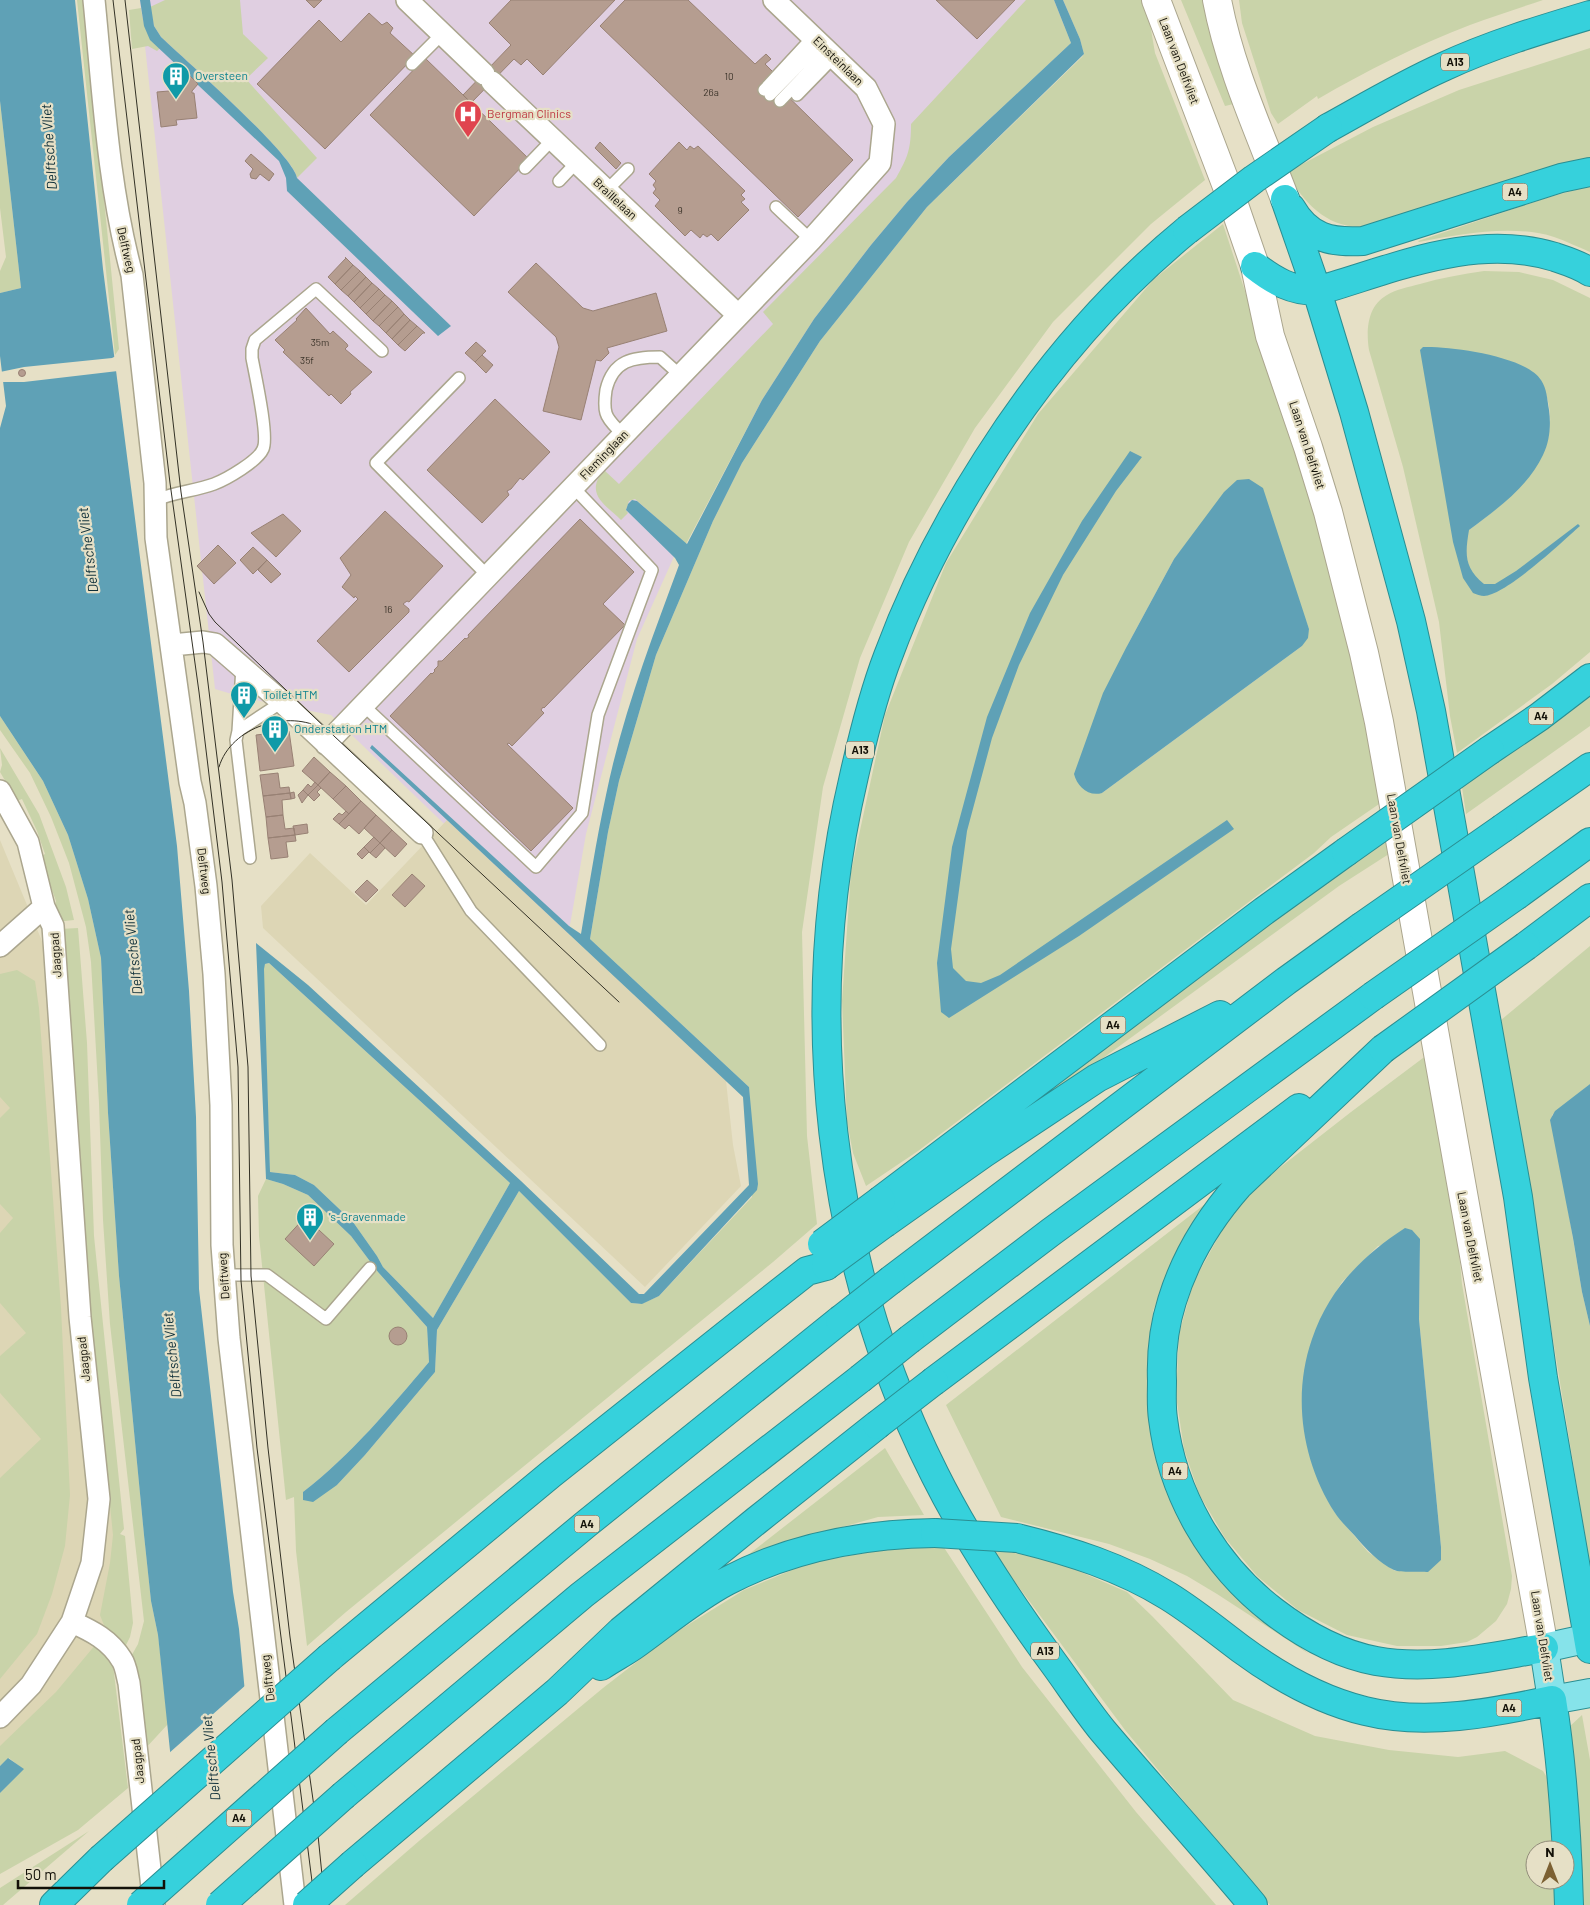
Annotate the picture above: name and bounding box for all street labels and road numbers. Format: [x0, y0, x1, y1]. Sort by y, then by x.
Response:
street label: Laan van Delfvliet [1157, 15, 1203, 106]
street label: Einsteinlaan [811, 33, 867, 88]
road number: A13 [1441, 54, 1469, 70]
street label: Braillelaan [591, 175, 640, 222]
road number: A4 [1502, 183, 1528, 200]
street label: Delftweg [115, 226, 139, 274]
street label: Laan van Delfvliet [1287, 399, 1329, 490]
street label: Fleminglaan [576, 427, 630, 482]
road number: A4 [1528, 708, 1554, 724]
road number: A13 [846, 742, 874, 758]
street label: Laan van Delfvliet [1385, 793, 1415, 885]
street label: Delftweg [195, 847, 215, 895]
street label: Jaagpad [46, 932, 64, 978]
road number: A4 [1100, 1016, 1126, 1034]
street label: Laan van Delfvliet [1455, 1191, 1487, 1283]
street label: Delftweg [214, 1252, 232, 1300]
street label: Jaagpad [74, 1336, 92, 1382]
road number: A4 [1162, 1462, 1188, 1480]
road number: A4 [574, 1516, 600, 1532]
street label: Laan van Delfvliet [1529, 1590, 1557, 1682]
road number: A13 [1031, 1642, 1059, 1660]
street label: Delftweg [257, 1654, 277, 1702]
road number: A4 [1496, 1700, 1522, 1716]
street label: Jaagpad [128, 1738, 146, 1784]
road number: A4 [226, 1810, 252, 1826]

